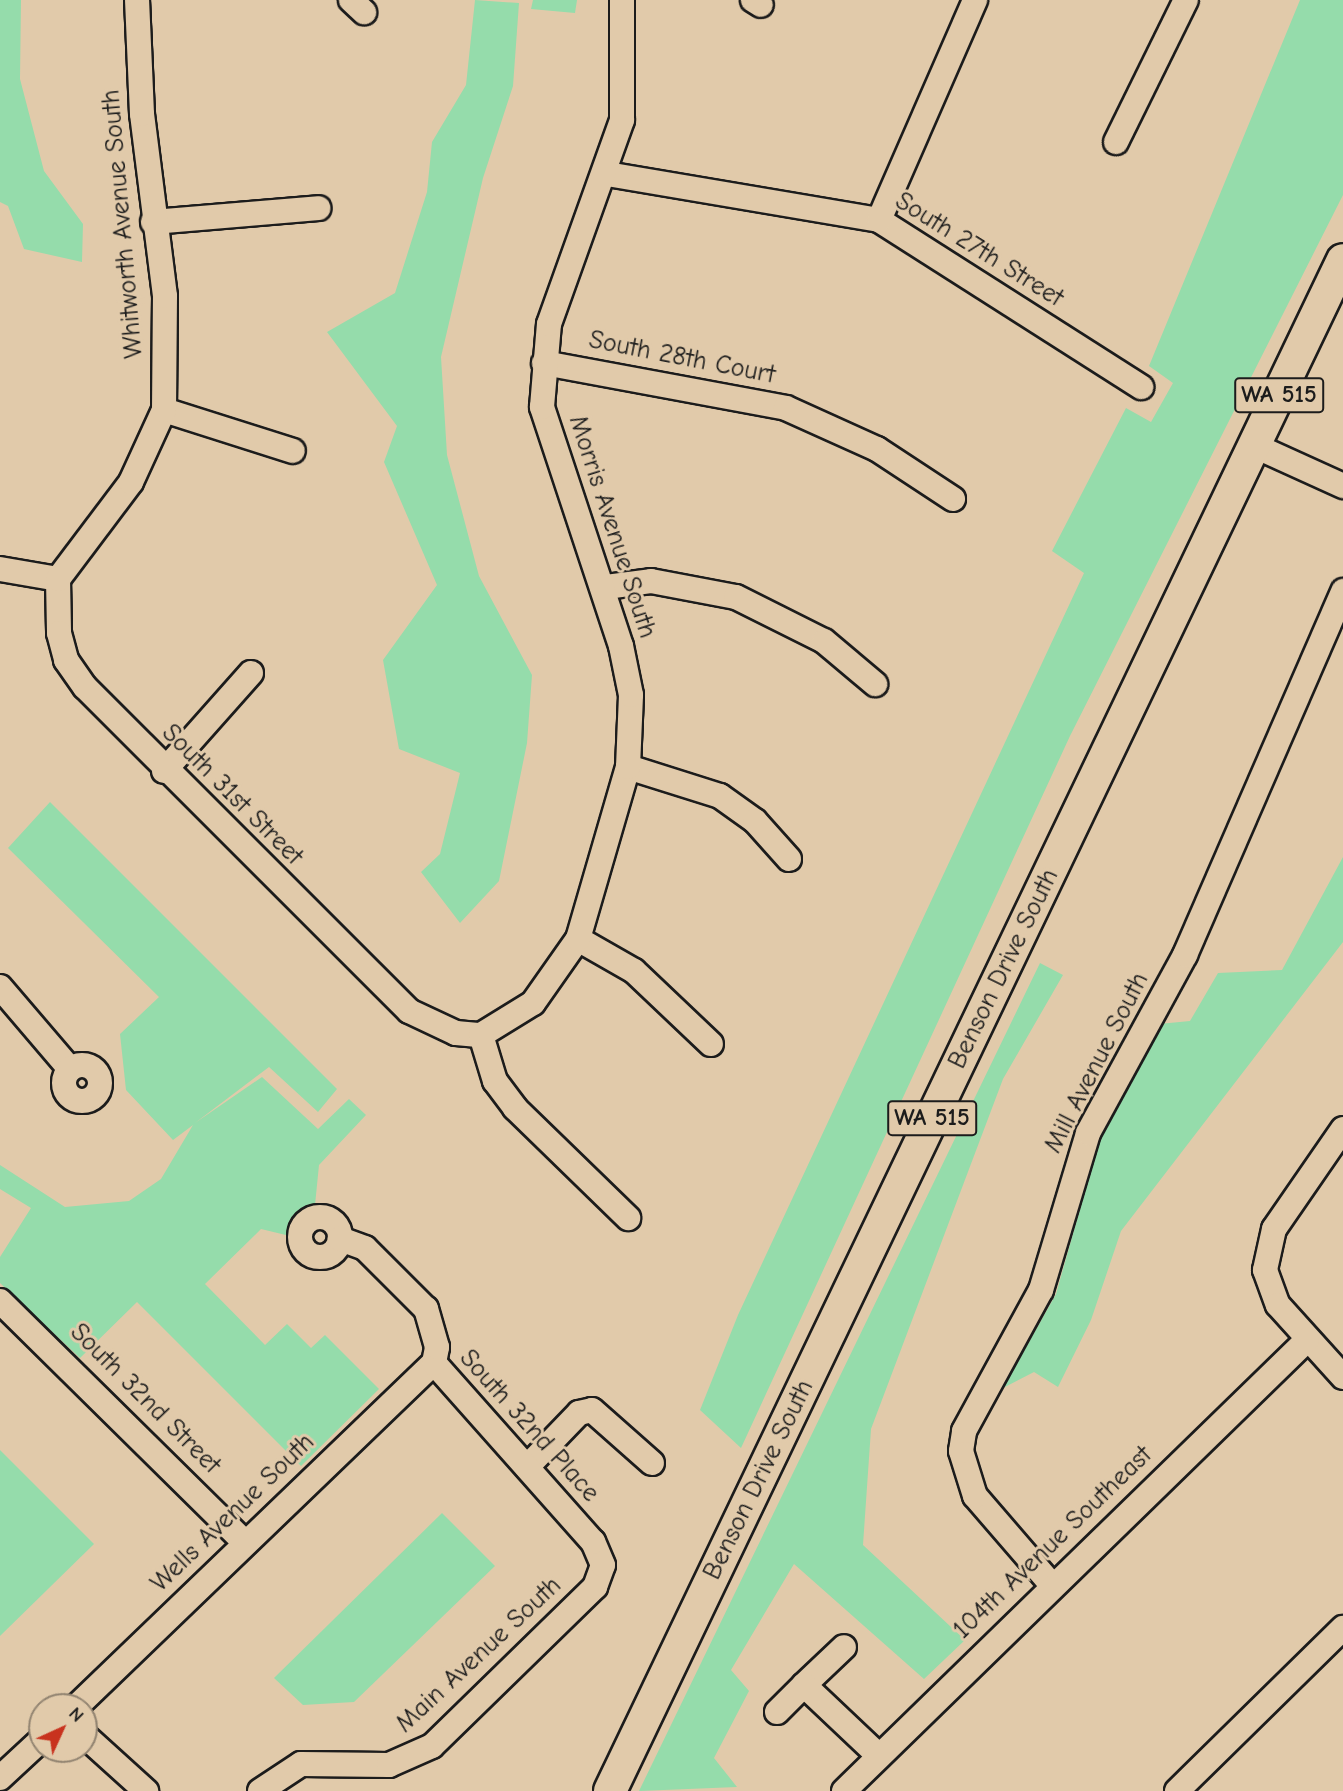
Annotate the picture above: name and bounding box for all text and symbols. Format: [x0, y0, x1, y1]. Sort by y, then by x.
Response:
street label: Whitworth Avenue South [96, 88, 150, 360]
street label: South 27th Street [889, 186, 1069, 314]
street label: South 28th Court [586, 325, 778, 391]
road number: WA 515 [1234, 374, 1324, 416]
street label: Morris Avenue South [561, 412, 663, 642]
street label: South 31st Street [155, 718, 309, 872]
street label: Benson Drive South [942, 864, 1066, 1074]
street label: Mill Avenue South [1038, 968, 1156, 1158]
road number: WA 515 [886, 1098, 978, 1138]
street label: South 32nd Street [63, 1317, 227, 1481]
street label: South 32nd Place [452, 1343, 606, 1509]
street label: Benson Drive South [697, 1375, 821, 1585]
street label: Wells Avenue South [145, 1427, 321, 1599]
street label: 104th Avenue Southeast [947, 1440, 1159, 1646]
street label: Main Avenue South [390, 1570, 568, 1740]
north arrow [28, 1693, 98, 1763]
text: N [64, 1702, 89, 1727]

